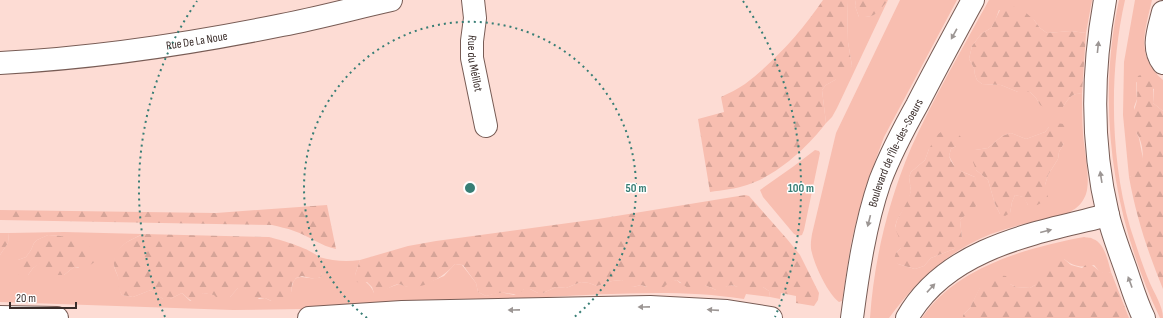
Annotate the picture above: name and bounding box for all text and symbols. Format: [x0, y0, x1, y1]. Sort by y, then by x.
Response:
street label: Rue De La Noue [165, 28, 229, 53]
one-way arrow [951, 28, 957, 40]
street label: Rue du Mélilot [465, 34, 486, 93]
one-way arrow [1095, 41, 1102, 53]
street label: Boulevard de l'Île-des-Soeurs [865, 96, 926, 209]
one-way arrow [1098, 170, 1104, 183]
centre of rings [463, 181, 477, 195]
text: 50 m [626, 181, 646, 196]
text: 100 m [788, 181, 814, 196]
one-way arrow [866, 215, 872, 227]
one-way arrow [1040, 227, 1052, 233]
one-way arrow [1127, 275, 1133, 287]
one-way arrow [926, 283, 935, 292]
scale bar [10, 284, 76, 310]
text: 20 m [16, 291, 36, 306]
one-way arrow [637, 304, 650, 310]
one-way arrow [507, 307, 520, 313]
one-way arrow [707, 307, 719, 313]

